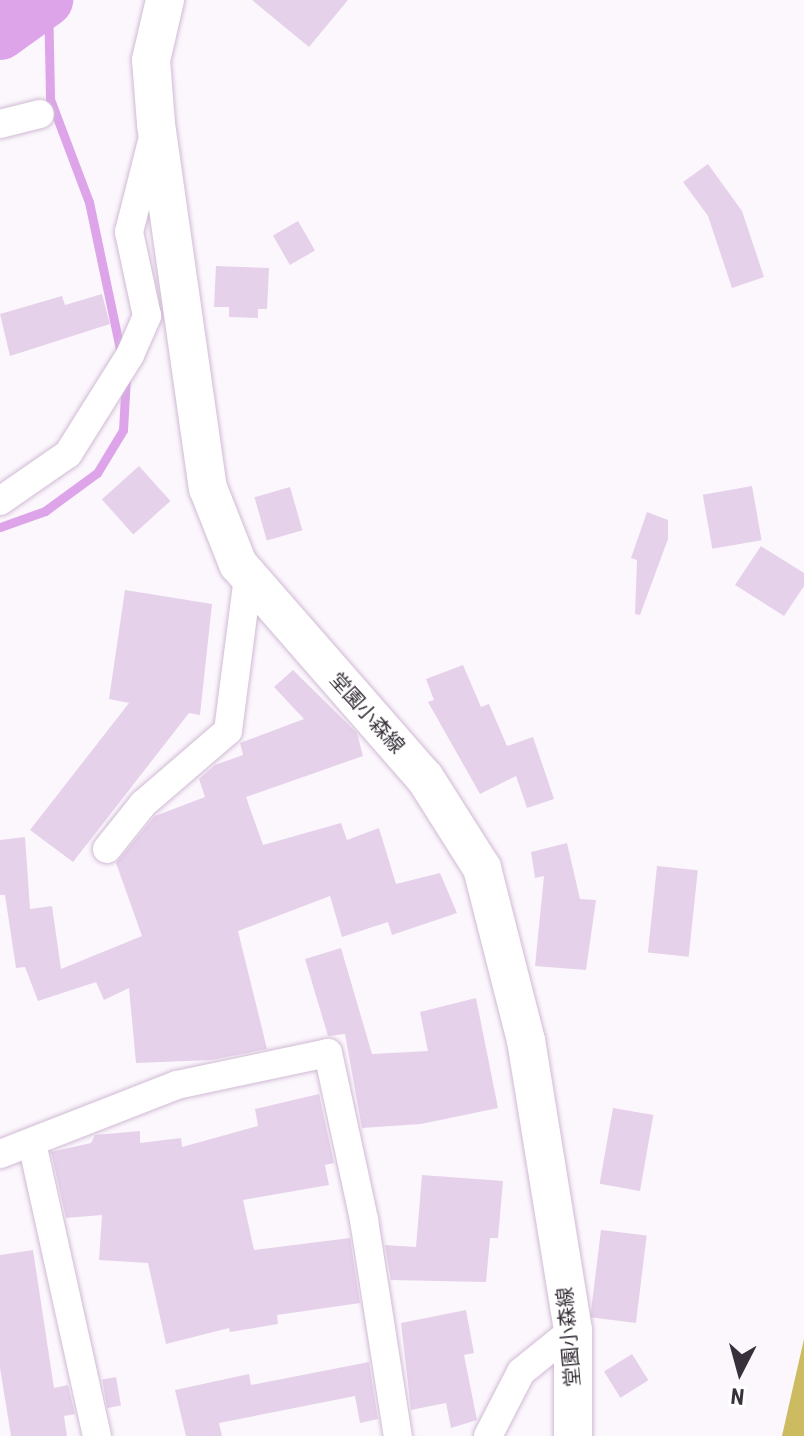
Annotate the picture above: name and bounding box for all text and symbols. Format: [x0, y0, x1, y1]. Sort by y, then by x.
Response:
street label: 堂園小森線 [325, 668, 409, 758]
street label: 堂園小森線 [553, 1286, 585, 1388]
north arrow [700, 1332, 780, 1412]
text: N [729, 1383, 745, 1410]

